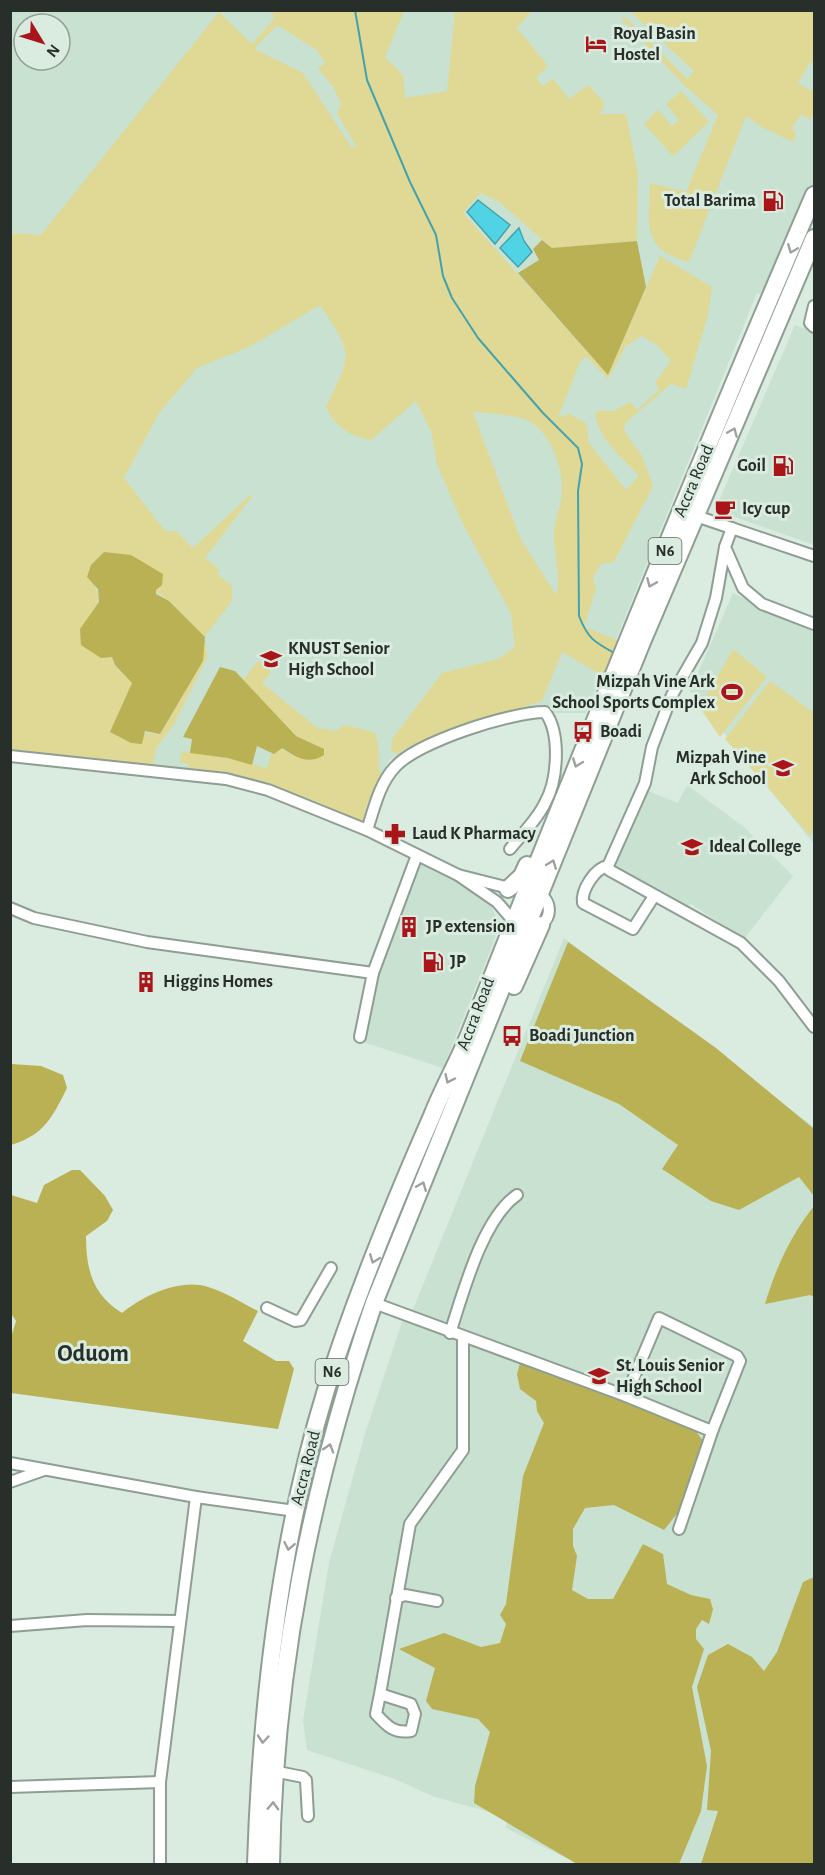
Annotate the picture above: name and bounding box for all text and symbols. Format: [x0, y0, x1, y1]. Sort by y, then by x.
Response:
north arrow [12, 12, 72, 72]
place label: Royal Basin Hostel [613, 25, 696, 64]
hotel icon: Royal Basin Hostel [584, 32, 608, 56]
text: N [43, 41, 63, 60]
fuel station icon: Total Barima [761, 189, 785, 213]
place label: Total Barima [664, 192, 756, 210]
one-way arrow [787, 242, 799, 253]
one-way arrow [726, 428, 738, 439]
street label: Accra Road [671, 442, 717, 520]
fuel station icon: Goil [771, 454, 795, 478]
place label: Goil [737, 457, 766, 475]
cafe icon: Icy cup [713, 497, 737, 521]
place label: Icy cup [742, 500, 790, 518]
road number: N6 [648, 538, 682, 564]
one-way arrow [646, 577, 658, 588]
place label: KNUST Senior High School [288, 640, 390, 679]
school or university icon: KNUST Senior High School [259, 647, 283, 671]
place label: Mizpah Vine Ark School Sports Complex [552, 673, 716, 712]
sports icon: Mizpah Vine Ark School Sports Complex [720, 680, 744, 704]
bus stop icon: Boadi [571, 720, 595, 744]
place label: Boadi [600, 723, 642, 741]
place label: Mizpah Vine Ark School [676, 749, 766, 788]
school or university icon: Mizpah Vine Ark School [771, 756, 795, 780]
one-way arrow [571, 758, 584, 768]
pharmacy icon: Laud K Pharmacy [383, 822, 407, 846]
place label: Laud K Pharmacy [412, 825, 537, 843]
school or university icon: Ideal College [680, 835, 704, 859]
place label: Ideal College [709, 838, 801, 856]
one-way arrow [544, 859, 557, 870]
building icon: JP extension [397, 915, 421, 939]
place label: JP extension [426, 918, 515, 936]
fuel station icon: JP [421, 950, 445, 974]
place label: JP [450, 953, 466, 971]
building icon: Higgins Homes [134, 970, 158, 994]
place label: Higgins Homes [163, 973, 273, 991]
street label: Accra Road [454, 975, 498, 1053]
bus stop icon: Boadi Junction [500, 1024, 524, 1048]
place label: Boadi Junction [529, 1027, 634, 1045]
one-way arrow [444, 1072, 456, 1083]
one-way arrow [415, 1181, 427, 1192]
one-way arrow [369, 1253, 381, 1264]
district label: Oduom [57, 1342, 129, 1366]
place label: St. Louis Senior High School [616, 1357, 725, 1396]
road number: N6 [316, 1359, 348, 1385]
school or university icon: St. Louis Senior High School [587, 1364, 611, 1388]
street label: Accra Road [288, 1429, 324, 1507]
one-way arrow [322, 1443, 334, 1454]
one-way arrow [283, 1541, 296, 1551]
one-way arrow [257, 1735, 270, 1744]
one-way arrow [267, 1802, 279, 1811]

